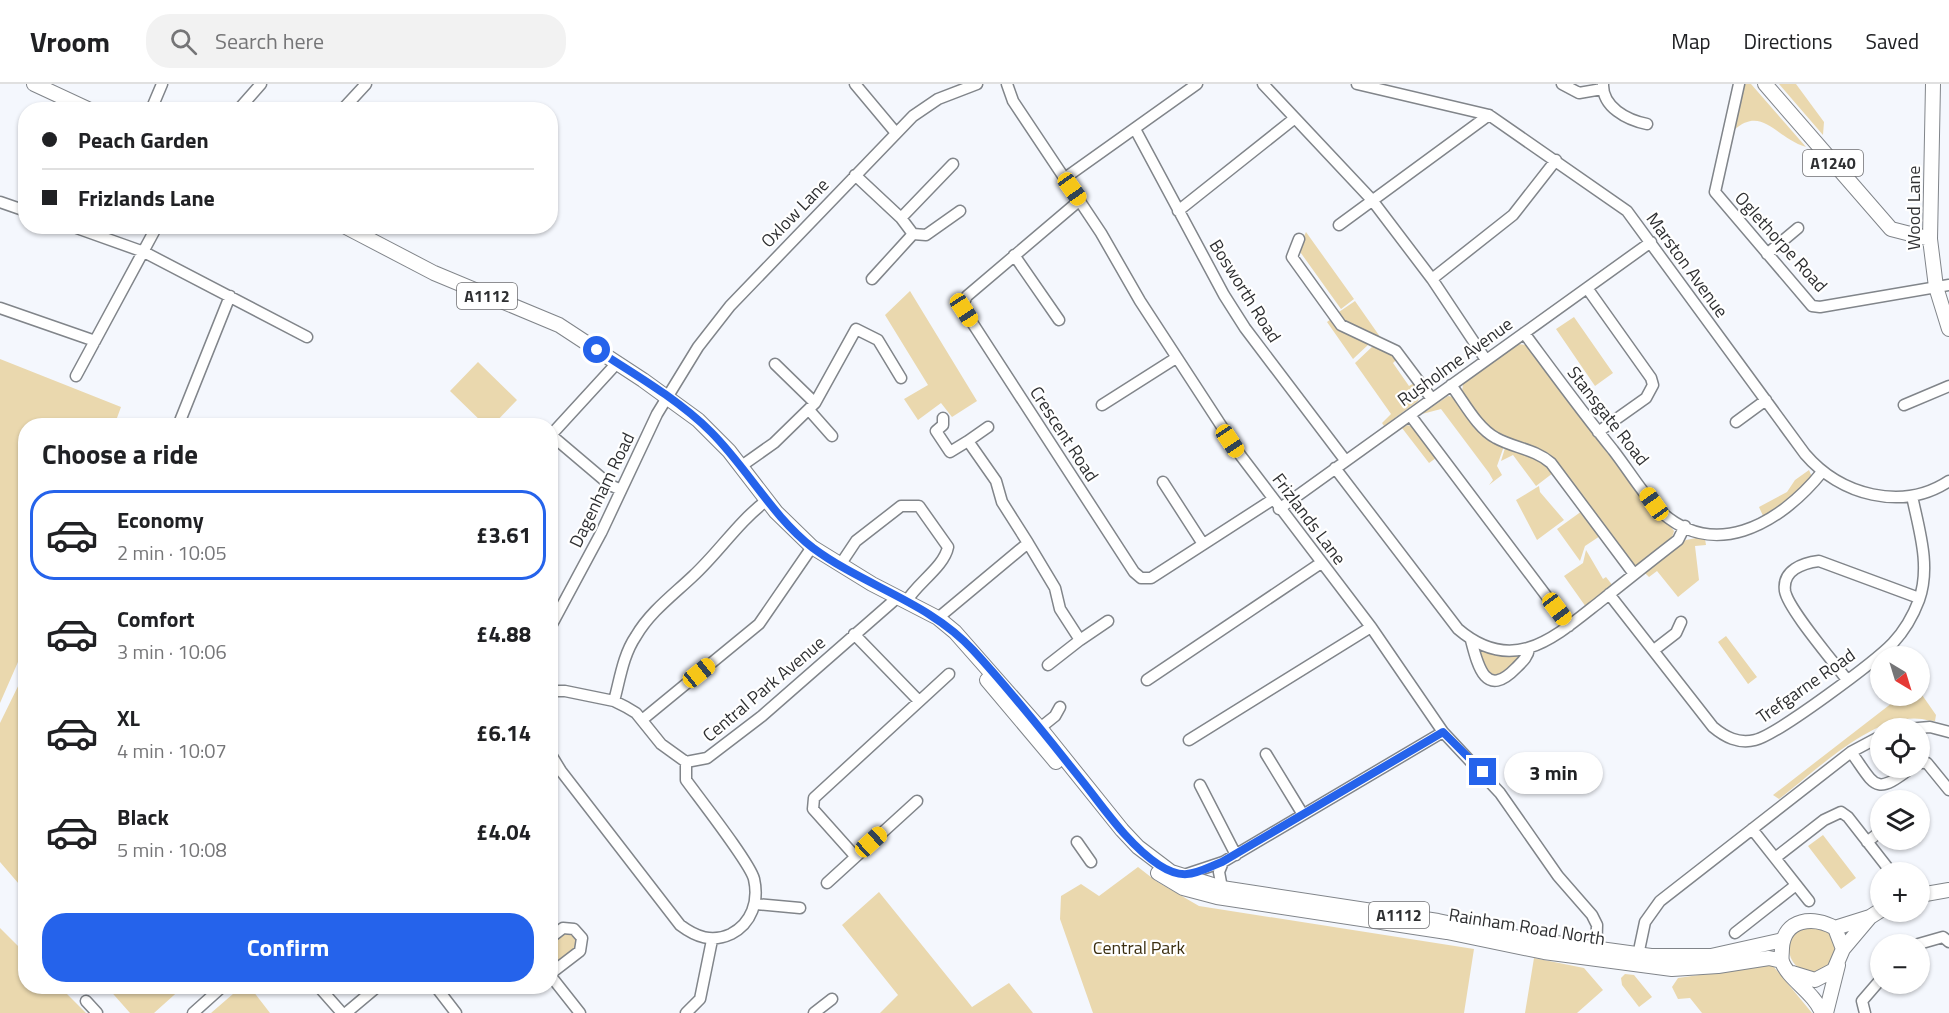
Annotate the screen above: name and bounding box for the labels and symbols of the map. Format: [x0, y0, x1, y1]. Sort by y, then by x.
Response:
road number: A1240 [1803, 150, 1863, 176]
street label: Wood Lane [1900, 166, 1927, 250]
car [1054, 169, 1090, 209]
street label: Oxlow Lane [754, 172, 835, 254]
street label: Oglethorpe Road [1729, 185, 1834, 298]
street label: Marston Avenue [1640, 206, 1735, 323]
street label: Bosworth Road [1203, 234, 1288, 348]
road number: A1112 [457, 283, 517, 309]
car [947, 290, 981, 330]
street label: Rusholme Avenue [1391, 310, 1518, 413]
route start [583, 336, 610, 363]
street label: Stansgate Road [1561, 360, 1656, 471]
street label: Crescent Road [1023, 381, 1105, 487]
car [1212, 421, 1248, 461]
street label: Dagenham Road [562, 428, 641, 552]
street label: Frizlands Lane [1266, 467, 1353, 570]
car [1636, 484, 1672, 524]
car [1539, 589, 1575, 629]
street label: Central Park Avenue [697, 629, 831, 748]
street label: Trefgarne Road [1751, 642, 1861, 730]
north arrow [1870, 646, 1930, 706]
car [679, 655, 719, 691]
callout: 3 min [1504, 751, 1603, 793]
route end [1469, 758, 1496, 785]
car [852, 823, 890, 861]
street label: Rainham Road North [1447, 901, 1607, 952]
road number: A1112 [1369, 902, 1429, 928]
park label: Central Park [1093, 934, 1186, 961]

